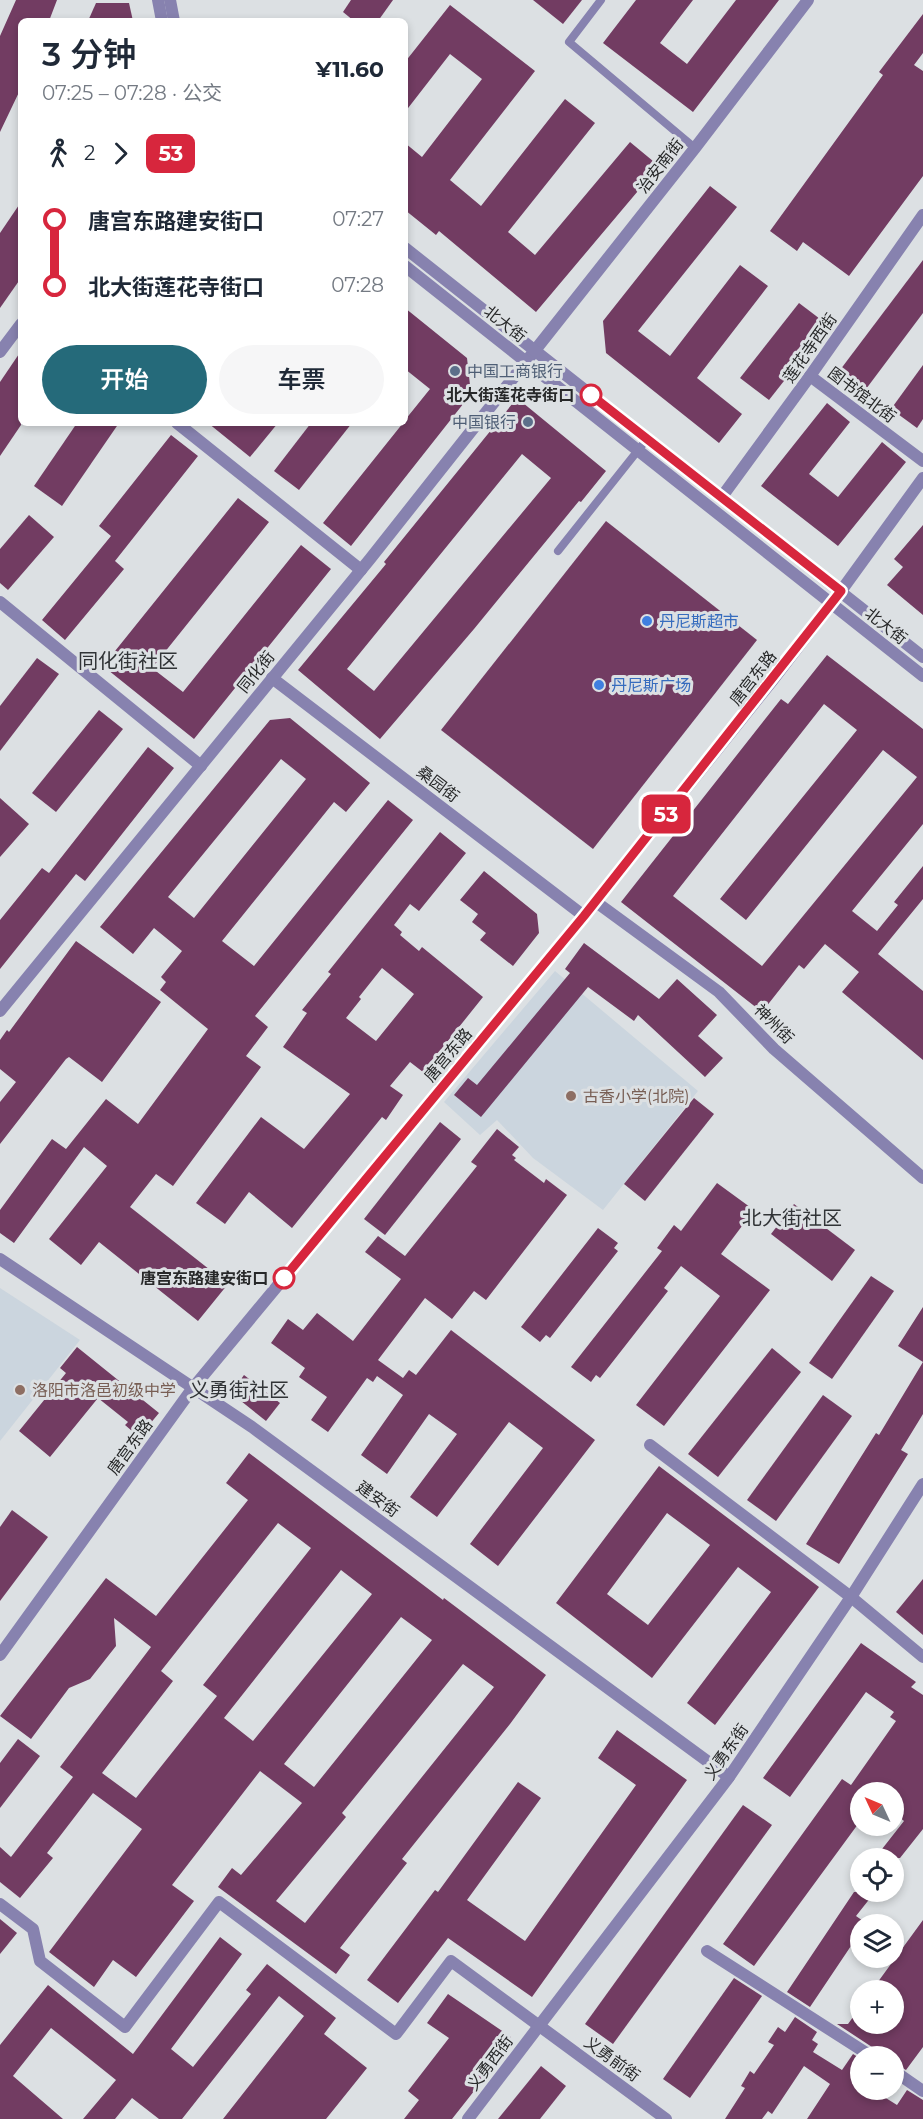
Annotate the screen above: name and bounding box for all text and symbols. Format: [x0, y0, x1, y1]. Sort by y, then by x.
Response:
text: 3 分钟 [42, 34, 136, 74]
text: ¥11.60 [315, 56, 384, 83]
text: 07:25 – 07:28 · 公交 [42, 81, 222, 105]
street label: 治安南街 [633, 135, 687, 197]
icon: walk [42, 137, 75, 170]
icon: forward [104, 137, 137, 170]
text: 2 [84, 141, 95, 165]
text: 53 [158, 141, 183, 166]
text: 07:27 [332, 207, 384, 231]
text: 唐宫东路建安街口 [88, 208, 264, 235]
text: 07:28 [331, 273, 384, 297]
text: 北大街莲花寺街口 [88, 274, 264, 301]
street label: 北大街 [480, 302, 530, 346]
street label: 莲花寺西街 [779, 310, 841, 386]
button: 开始 [42, 345, 207, 414]
button: 车票 [219, 345, 384, 414]
place label: 中国工商银行 [467, 362, 563, 381]
street label: 图书馆北街 [824, 363, 900, 427]
marker: 中国工商银行 [448, 364, 462, 378]
marker: 北大街莲花寺街口 [580, 384, 602, 406]
place label: 北大街莲花寺街口 [446, 386, 574, 405]
place label: 中国银行 [452, 413, 516, 432]
marker: 中国银行 [521, 415, 535, 429]
street label: 北大街 [861, 604, 911, 648]
place label: 丹尼斯超市 [659, 612, 739, 631]
marker: 丹尼斯超市 [640, 614, 654, 628]
street label: 同化街 [234, 647, 278, 697]
street label: 唐宫东路 [726, 647, 780, 709]
district label: 同化街社区 [78, 649, 178, 673]
place label: 丹尼斯广场 [611, 676, 691, 695]
marker: 丹尼斯广场 [592, 678, 606, 692]
street label: 桑园街 [413, 762, 463, 806]
line badge: 53 [639, 794, 693, 834]
text: 53 [654, 802, 678, 827]
street label: 神州街 [750, 1000, 798, 1048]
street label: 唐宫东路 [420, 1024, 476, 1086]
place label: 古香小学(北院) [583, 1087, 690, 1106]
marker: 古香小学(北院) [564, 1089, 578, 1103]
district label: 北大街社区 [742, 1206, 842, 1230]
marker: 唐宫东路建安街口 [273, 1267, 295, 1289]
place label: 唐宫东路建安街口 [140, 1269, 268, 1288]
district label: 义勇街社区 [189, 1378, 289, 1402]
place label: 洛阳市洛邑初级中学 [32, 1381, 176, 1400]
marker: 洛阳市洛邑初级中学 [13, 1383, 27, 1397]
street label: 唐宫东路 [104, 1416, 156, 1478]
street label: 建安街 [353, 1477, 403, 1521]
street label: 义勇东街 [700, 1720, 752, 1784]
north arrow [850, 1782, 904, 1836]
map controls [850, 1782, 904, 2100]
button: locate [850, 1848, 904, 1902]
button: layers [850, 1914, 904, 1968]
button: + [850, 1980, 904, 2034]
street label: 义勇西街 [463, 2032, 517, 2094]
street label: 义勇前街 [581, 2033, 643, 2085]
button: − [850, 2046, 904, 2100]

